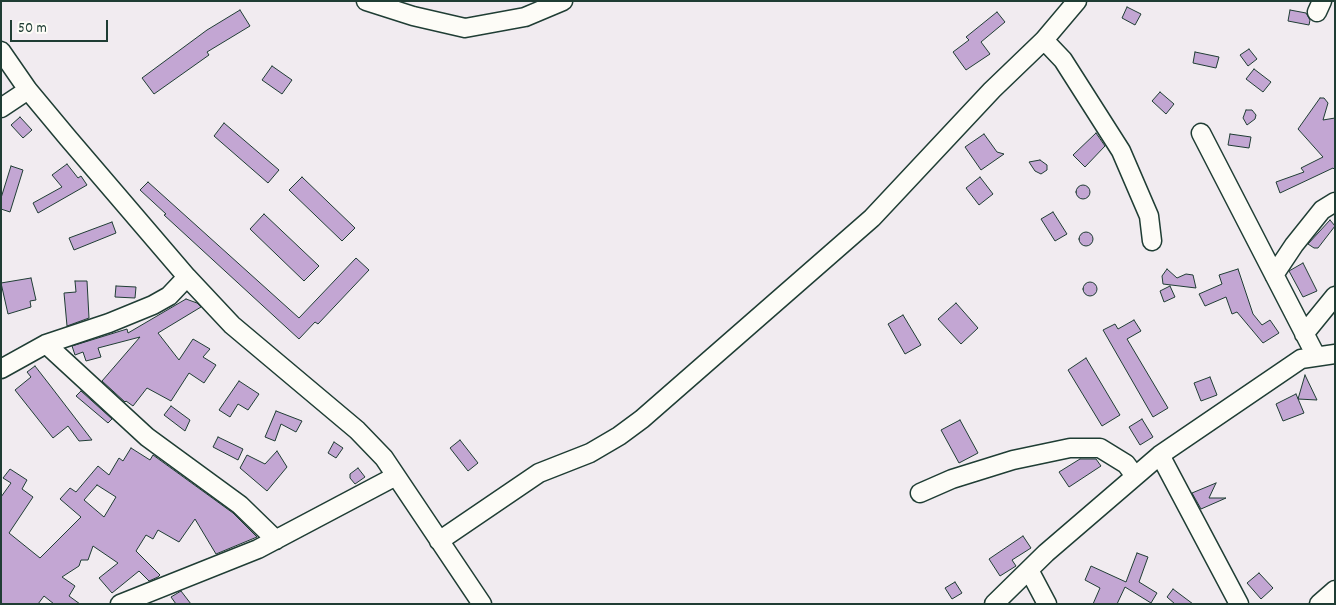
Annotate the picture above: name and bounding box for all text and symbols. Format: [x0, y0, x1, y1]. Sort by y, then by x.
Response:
scale bar [12, 10, 110, 42]
text: 50 m [18, 18, 47, 40]

